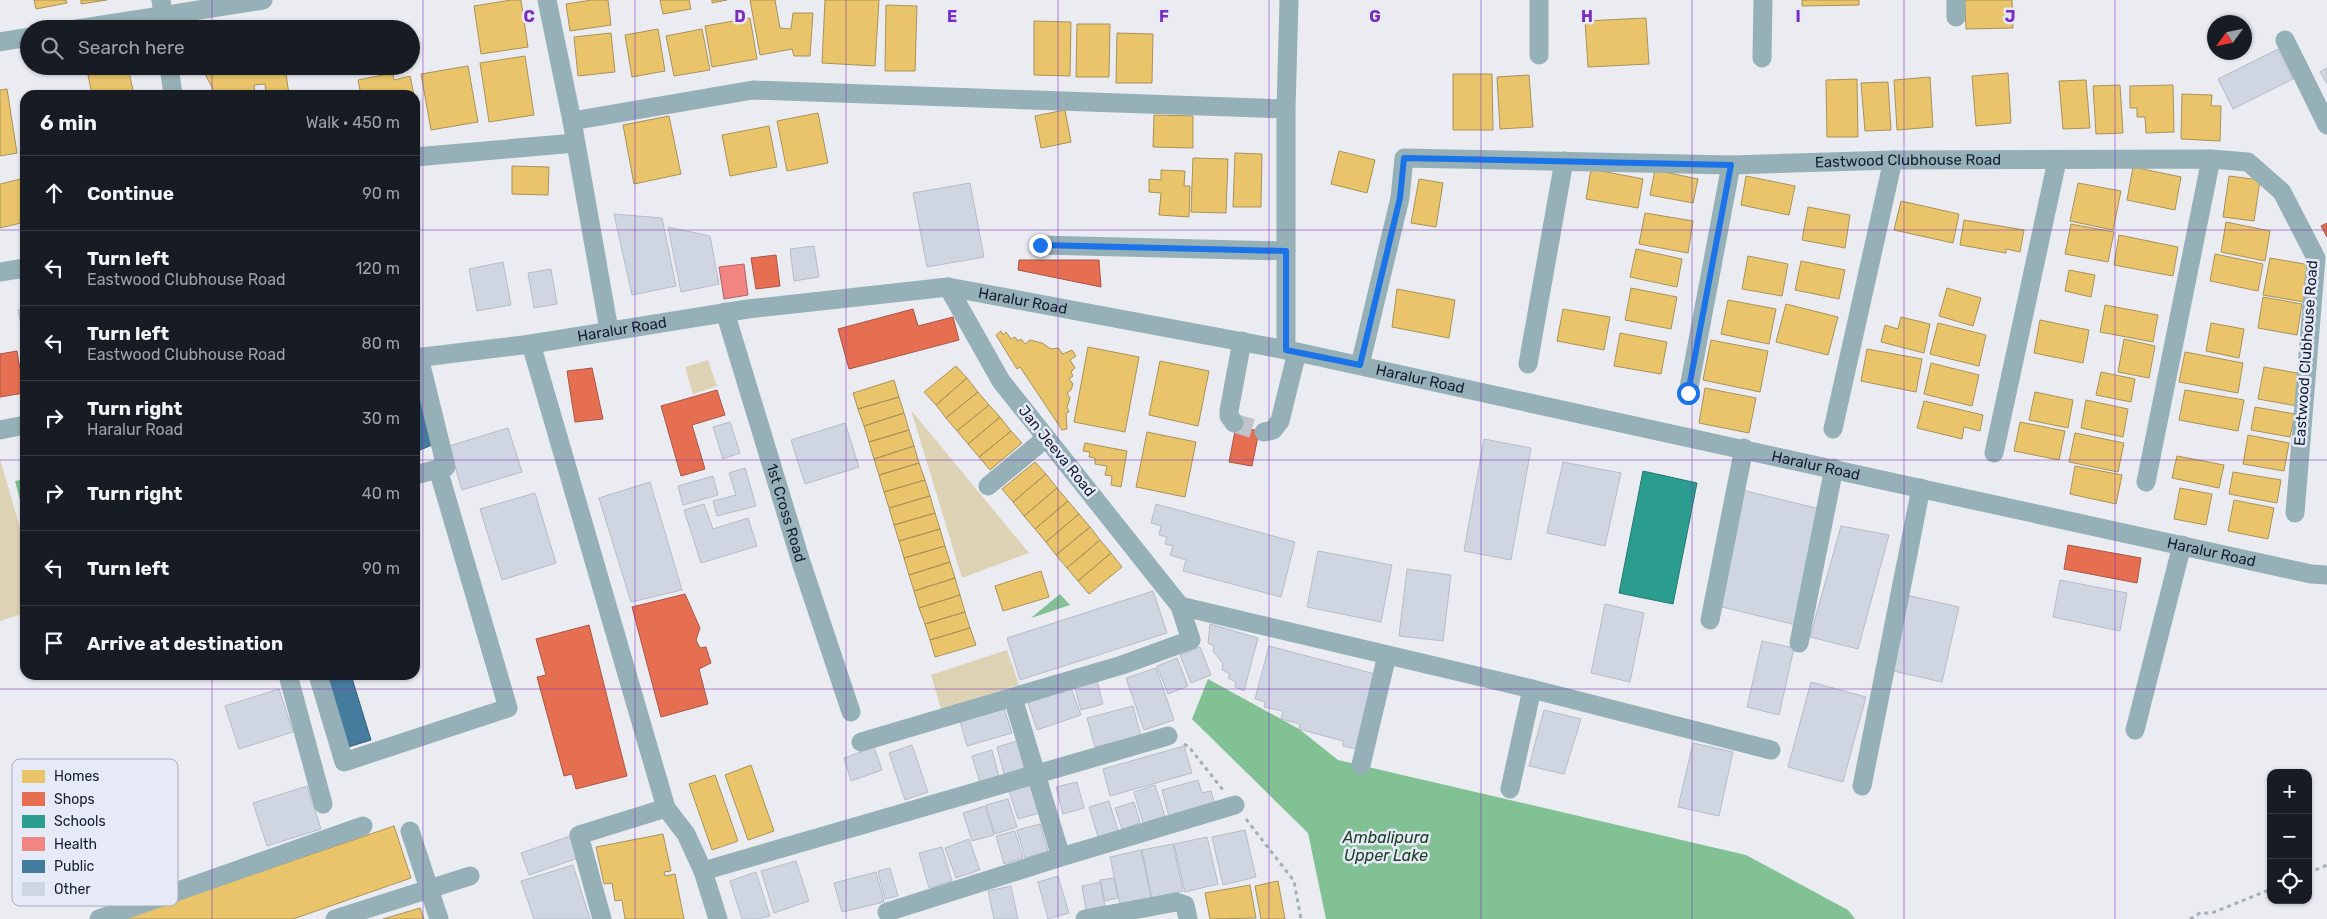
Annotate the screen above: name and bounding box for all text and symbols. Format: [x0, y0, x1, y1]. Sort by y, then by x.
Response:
text: C [523, 7, 535, 26]
text: D [734, 7, 746, 26]
text: E [947, 7, 957, 26]
text: F [1159, 7, 1169, 26]
text: G [1369, 7, 1381, 26]
text: H [1581, 7, 1593, 26]
text: I [1795, 7, 1801, 26]
text: J [2005, 7, 2015, 26]
north arrow [2207, 15, 2252, 60]
search box [20, 20, 420, 75]
icon: search [38, 34, 66, 62]
text: Search here [78, 36, 185, 59]
text: 6 min [40, 110, 97, 135]
text: Walk · 450 m [306, 113, 400, 132]
street label: Eastwood Clubhouse Road [1815, 151, 2001, 171]
icon: ahead [40, 179, 68, 207]
text: Continue [87, 182, 174, 205]
text: 90 m [362, 184, 400, 203]
route end [1029, 234, 1052, 257]
text: Turn left [87, 247, 169, 270]
icon: left [40, 254, 68, 282]
text: 120 m [355, 259, 400, 278]
street label: Eastwood Clubhouse Road [2291, 260, 2321, 446]
text: Eastwood Clubhouse Road [87, 270, 286, 289]
street label: Haralur Road [977, 284, 1069, 318]
street label: Haralur Road [576, 313, 668, 345]
text: Turn left [87, 322, 169, 345]
icon: left [40, 329, 68, 357]
text: 80 m [362, 334, 400, 353]
text: Eastwood Clubhouse Road [87, 345, 286, 364]
street label: Haralur Road [1374, 361, 1466, 397]
route start [1677, 382, 1700, 405]
text: Turn right [87, 397, 182, 420]
street label: Jan Jeeva Road [1015, 402, 1099, 500]
icon: right [40, 404, 68, 432]
text: 30 m [362, 409, 400, 428]
text: Haralur Road [87, 420, 183, 439]
street label: Haralur Road [1770, 447, 1862, 484]
street label: 1st Cross Road [763, 461, 810, 565]
icon: right [40, 479, 68, 507]
text: Turn right [87, 482, 182, 505]
text: 40 m [362, 484, 400, 503]
street label: Haralur Road [2166, 534, 2257, 571]
icon: left [40, 554, 68, 582]
text: Turn left [87, 557, 169, 580]
text: 90 m [362, 559, 400, 578]
icon: arrive [40, 629, 68, 657]
text: Arrive at destination [87, 632, 283, 655]
legend [12, 759, 178, 906]
text: Homes [54, 768, 99, 785]
map controls [2267, 769, 2312, 904]
button: + [2267, 769, 2312, 814]
text: Shops [54, 791, 95, 808]
text: Schools [54, 813, 106, 830]
button: − [2267, 814, 2312, 859]
water label: Ambalipura Upper Lake [1342, 828, 1429, 865]
text: Health [54, 836, 97, 853]
text: Public [54, 858, 95, 875]
button: locate [2267, 859, 2312, 904]
text: Other [54, 881, 91, 898]

